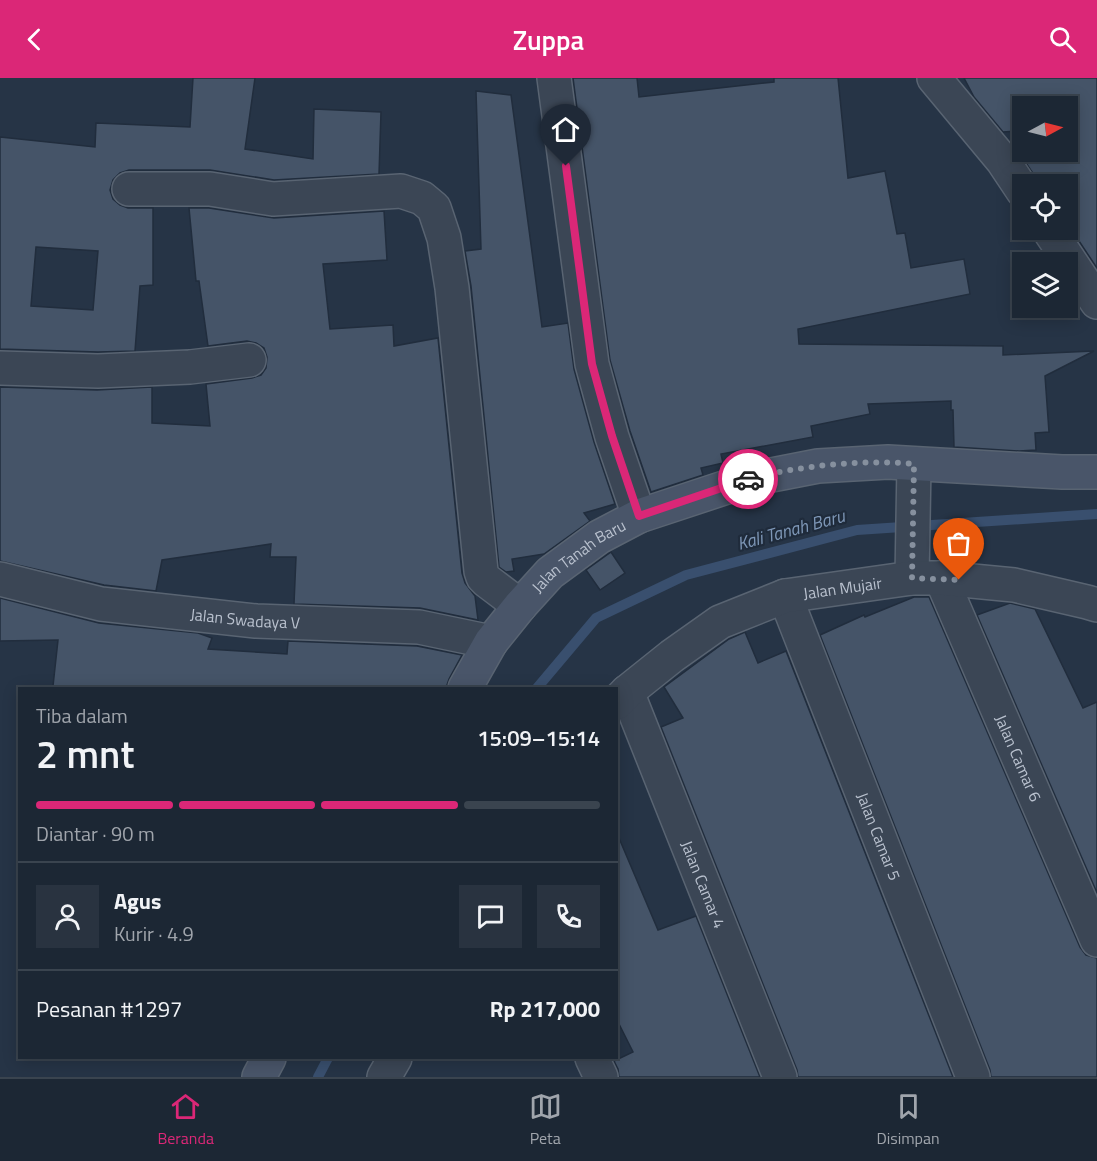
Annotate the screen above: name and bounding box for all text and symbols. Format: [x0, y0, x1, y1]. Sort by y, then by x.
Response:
text: Zuppa [513, 19, 584, 60]
icon: back [18, 23, 51, 56]
icon: search [1046, 23, 1079, 56]
north arrow [1012, 96, 1078, 162]
map controls [1012, 96, 1078, 318]
pin [540, 104, 591, 166]
icon: home [549, 113, 582, 146]
button: locate [1012, 174, 1078, 240]
button: layers [1012, 252, 1078, 318]
courier [718, 449, 778, 509]
icon: car [732, 463, 765, 496]
water label: Kali Tanah Baru [734, 502, 849, 557]
street label: Jalan Tanah Baru [526, 513, 630, 598]
pin [933, 518, 984, 580]
icon: bag [942, 527, 975, 560]
street label: Jalan Mujair [802, 570, 884, 605]
street label: Jalan Swadaya V [189, 602, 300, 635]
text: Tiba dalam [36, 700, 128, 731]
street label: Jalan Camar 6 [989, 711, 1048, 805]
text: 15:09–15:14 [477, 721, 600, 755]
text: 2 mnt [36, 724, 134, 783]
street label: Jalan Camar 5 [851, 789, 907, 884]
text: Diantar · 90 m [36, 818, 155, 849]
street label: Jalan Camar 4 [675, 837, 732, 932]
text: Agus [114, 884, 161, 918]
button: person [36, 885, 99, 948]
button: chat [459, 885, 522, 948]
button: phone [537, 885, 600, 948]
text: Kurir · 4.9 [114, 918, 194, 949]
text: Pesanan #1297 [36, 992, 182, 1026]
text: Rp 217,000 [490, 992, 600, 1026]
tab: Beranda [157, 1090, 214, 1150]
tab: Peta [529, 1090, 562, 1150]
tab: Disimpan [876, 1090, 940, 1150]

